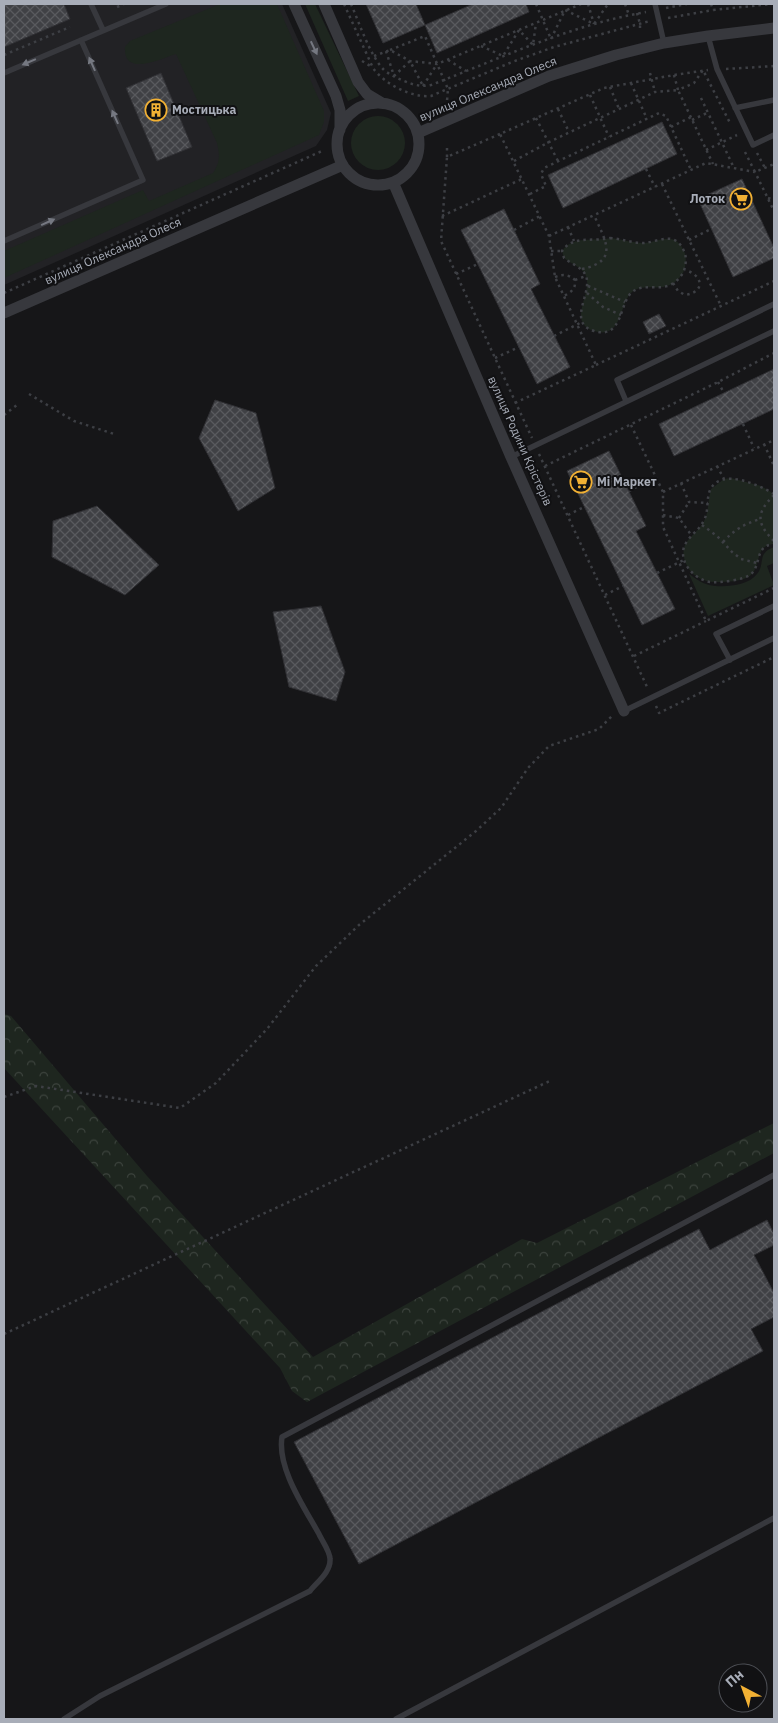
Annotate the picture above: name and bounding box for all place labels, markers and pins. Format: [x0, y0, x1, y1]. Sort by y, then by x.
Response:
building icon: Мостицька [144, 98, 168, 122]
place label: Мостицька [172, 102, 236, 117]
supermarket icon: Лоток [729, 187, 753, 211]
place label: Лоток [690, 191, 725, 206]
supermarket icon: Мі Маркет [569, 470, 593, 494]
place label: Мі Маркет [597, 474, 657, 489]

